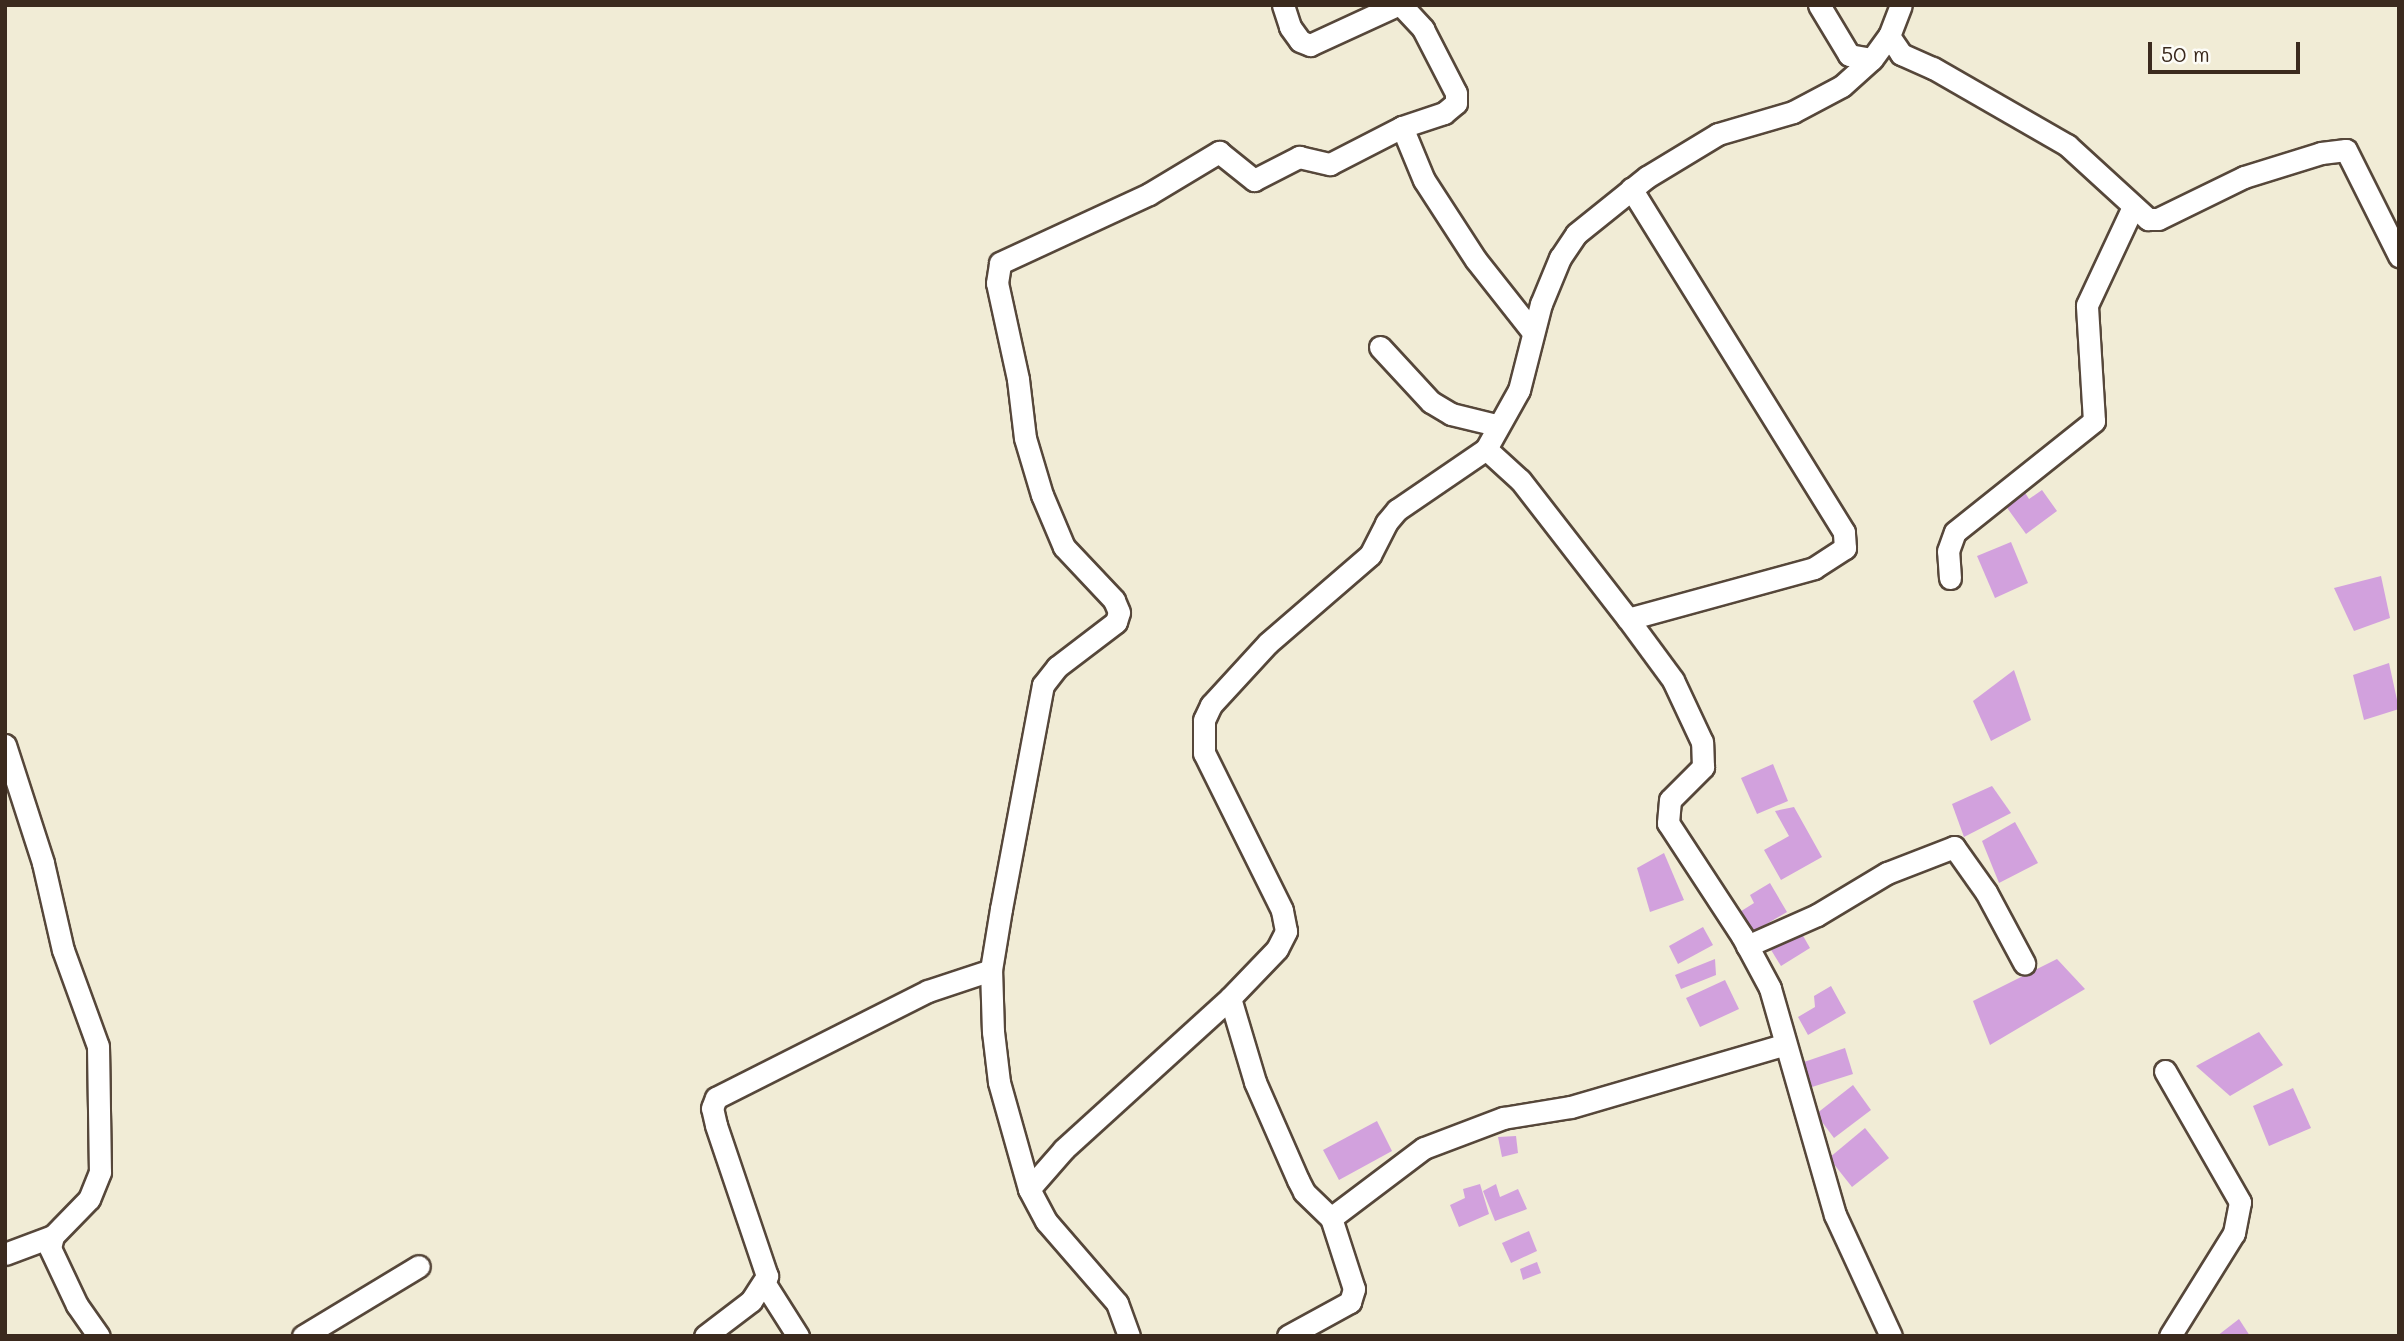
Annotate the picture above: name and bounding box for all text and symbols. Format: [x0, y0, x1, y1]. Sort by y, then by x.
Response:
scale bar [2152, 28, 2304, 72]
text: 50 m [2161, 40, 2210, 67]

